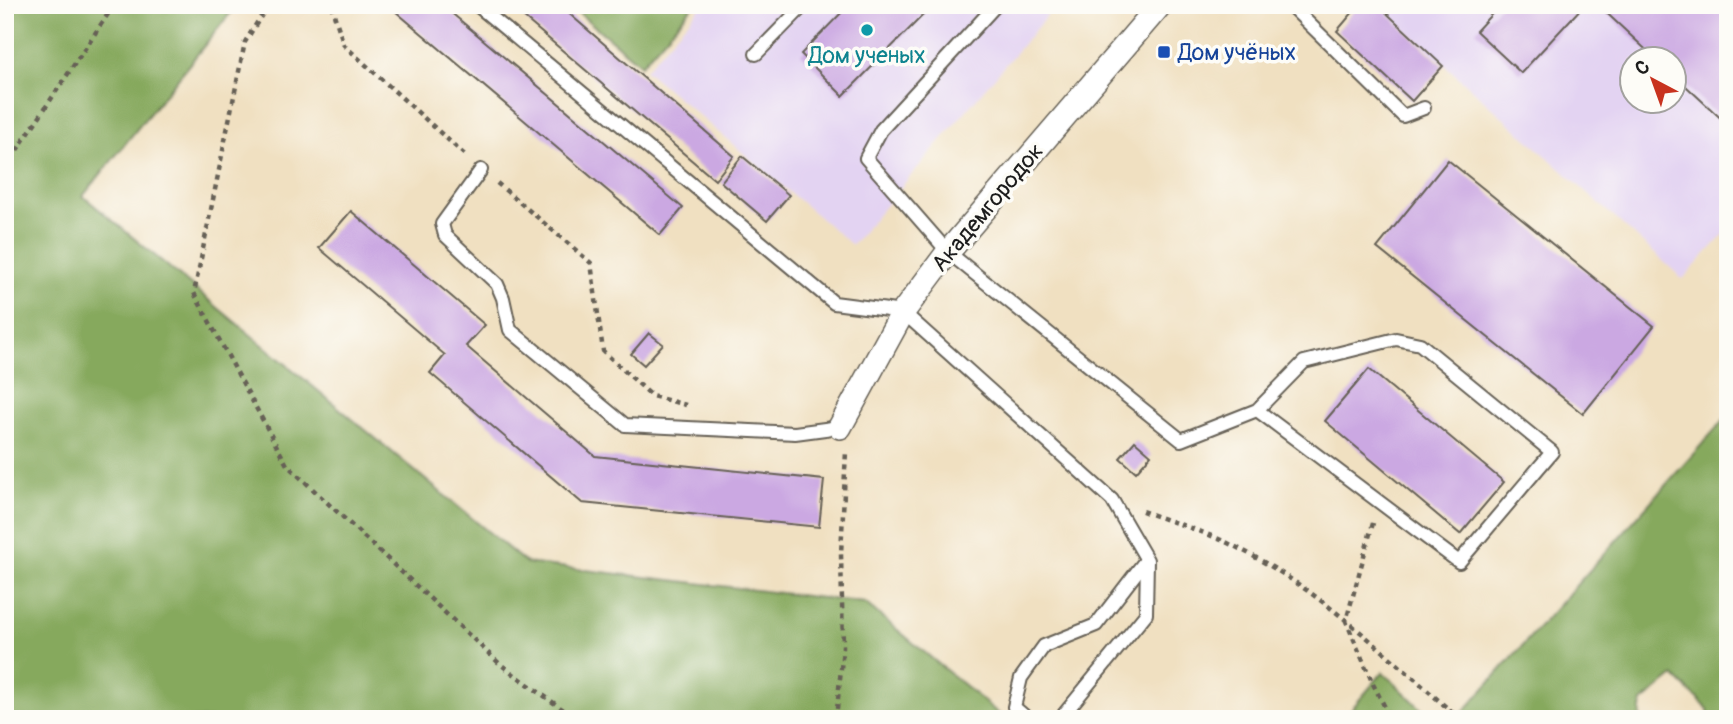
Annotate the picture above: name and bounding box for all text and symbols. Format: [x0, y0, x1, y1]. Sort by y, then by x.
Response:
marker: Дом ученых [859, 22, 875, 38]
place label: Дом учёных [1177, 38, 1296, 67]
place label: Дом ученых [808, 41, 925, 70]
marker: Дом учёных [1156, 44, 1172, 60]
north arrow [1618, 46, 1688, 116]
text: С [1630, 55, 1655, 81]
street label: Академгородок [925, 137, 1050, 278]

